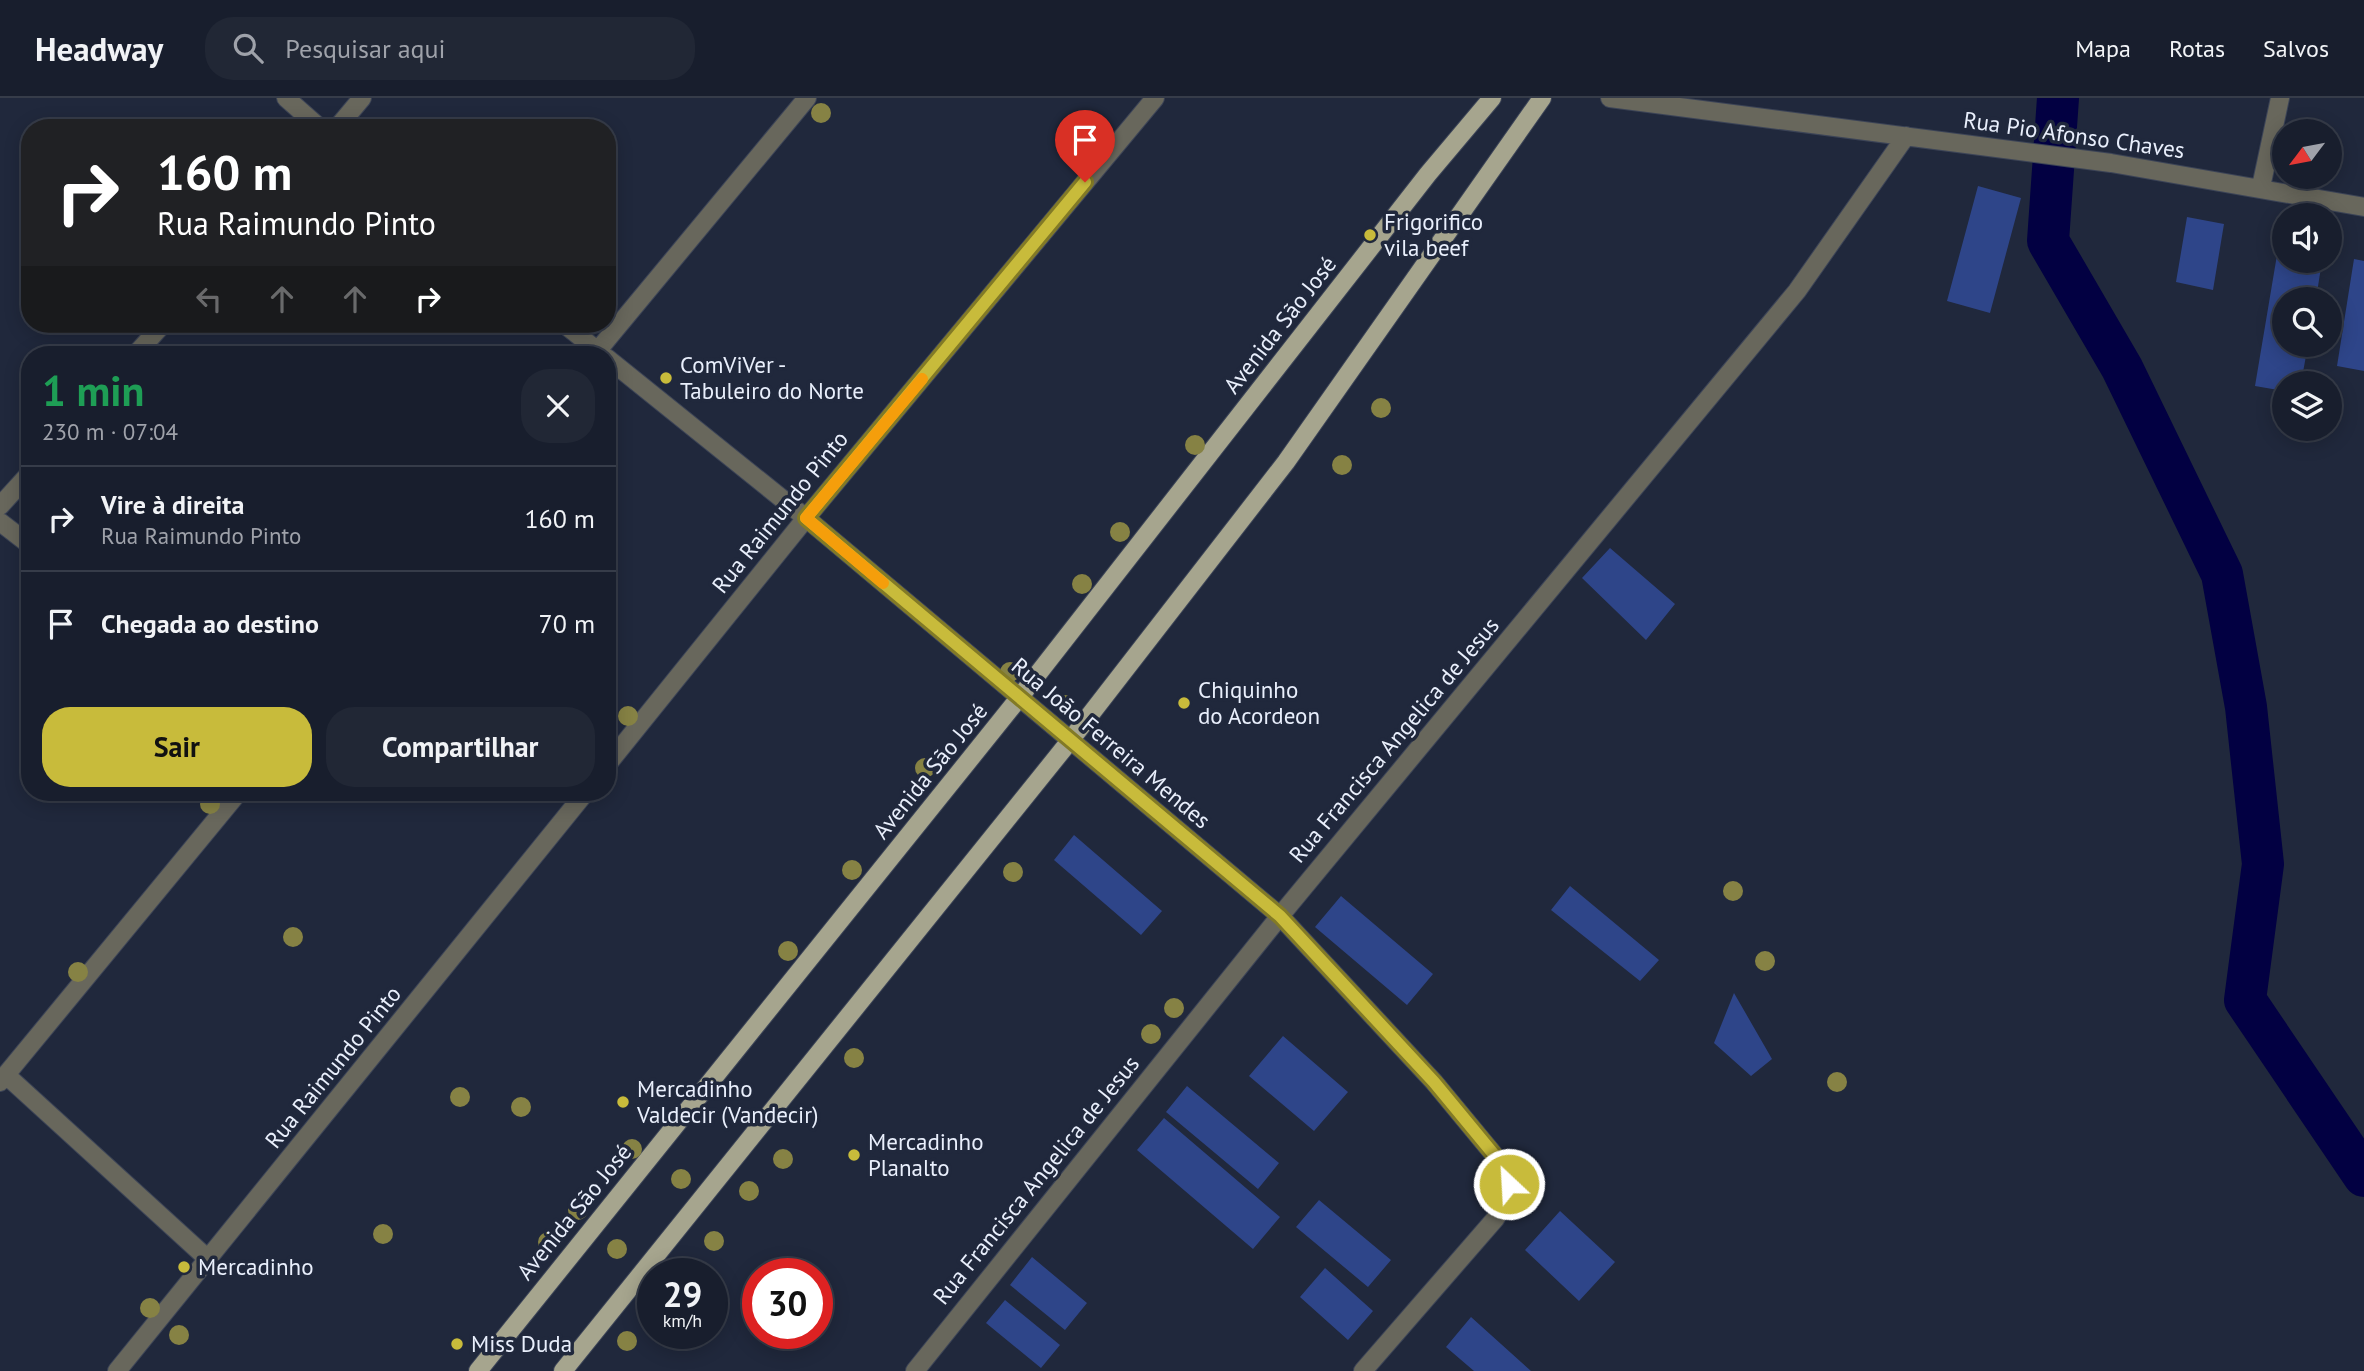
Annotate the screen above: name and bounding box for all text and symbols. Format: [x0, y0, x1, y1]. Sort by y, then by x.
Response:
search box [205, 17, 695, 80]
text: Headway [35, 27, 163, 70]
icon: search [229, 29, 267, 67]
text: Pesquisar aqui [285, 32, 446, 65]
text: Mapa [2075, 33, 2131, 64]
text: Rotas [2169, 33, 2225, 64]
text: Salvos [2263, 33, 2329, 64]
street label: Rua Pio Afonso Chaves [1962, 105, 2187, 164]
pin [1055, 110, 1115, 182]
north arrow [2272, 119, 2342, 189]
map controls [2272, 119, 2342, 441]
icon: arrive [1066, 121, 1104, 159]
text: 160 m [157, 140, 292, 204]
icon: right [42, 147, 133, 238]
text: Rua Raimundo Pinto [157, 202, 436, 244]
button: sound [2272, 203, 2342, 273]
place label: Frigorifico vila beef [1384, 207, 1483, 262]
marker: Frigorifico vila beef [1362, 227, 1378, 243]
street label: Avenida São José [1217, 250, 1342, 399]
icon: left [190, 280, 228, 318]
icon: ahead [263, 280, 301, 318]
icon: ahead [336, 280, 374, 318]
icon: right [409, 280, 447, 318]
button: search [2272, 287, 2342, 357]
place label: ComViVer - Tabuleiro do Norte [680, 350, 864, 405]
text: 1 min [42, 363, 144, 418]
button: close [521, 369, 595, 443]
marker: ComViVer - Tabuleiro do Norte [658, 370, 674, 386]
button: layers [2272, 371, 2342, 441]
text: 230 m · 07:04 [42, 417, 178, 446]
street label: Rua Raimundo Pinto [705, 425, 854, 599]
text: Vire à direita [101, 488, 244, 521]
icon: right [42, 500, 80, 538]
text: 160 m [524, 502, 595, 535]
text: Rua Raimundo Pinto [101, 521, 301, 550]
icon: arrive [42, 605, 80, 643]
text: Chegada ao destino [101, 607, 319, 640]
text: 70 m [539, 607, 595, 640]
street label: Rua Francisca Angelica de Jesus [1282, 611, 1505, 868]
street label: Rua João Ferreira Mendes [1006, 651, 1217, 834]
place label: Chiquinho do Acordeon [1198, 675, 1320, 730]
marker: Chiquinho do Acordeon [1176, 695, 1192, 711]
street label: Avenida São José [866, 697, 993, 844]
button: Sair [42, 707, 312, 787]
button: Compartilhar [326, 707, 595, 787]
street label: Rua Raimundo Pinto [258, 980, 407, 1154]
street label: Rua Francisca Angelica de Jesus [926, 1049, 1145, 1310]
place label: Mercadinho Valdecir (Vandecir) [636, 1074, 819, 1129]
marker: Mercadinho Valdecir (Vandecir) [615, 1094, 631, 1110]
place label: Mercadinho Planalto [868, 1127, 984, 1182]
street label: Avenida São José [510, 1138, 637, 1285]
marker: Mercadinho Planalto [846, 1147, 862, 1163]
position arrow [1472, 1147, 1546, 1221]
place label: Mercadinho [198, 1252, 314, 1281]
speed limit sign: 30 [742, 1258, 833, 1349]
marker: Mercadinho [176, 1259, 192, 1275]
text: 29 [663, 1271, 702, 1317]
text: km/h [663, 1309, 702, 1332]
place label: Miss Duda [471, 1329, 572, 1358]
marker: Miss Duda [449, 1336, 465, 1352]

